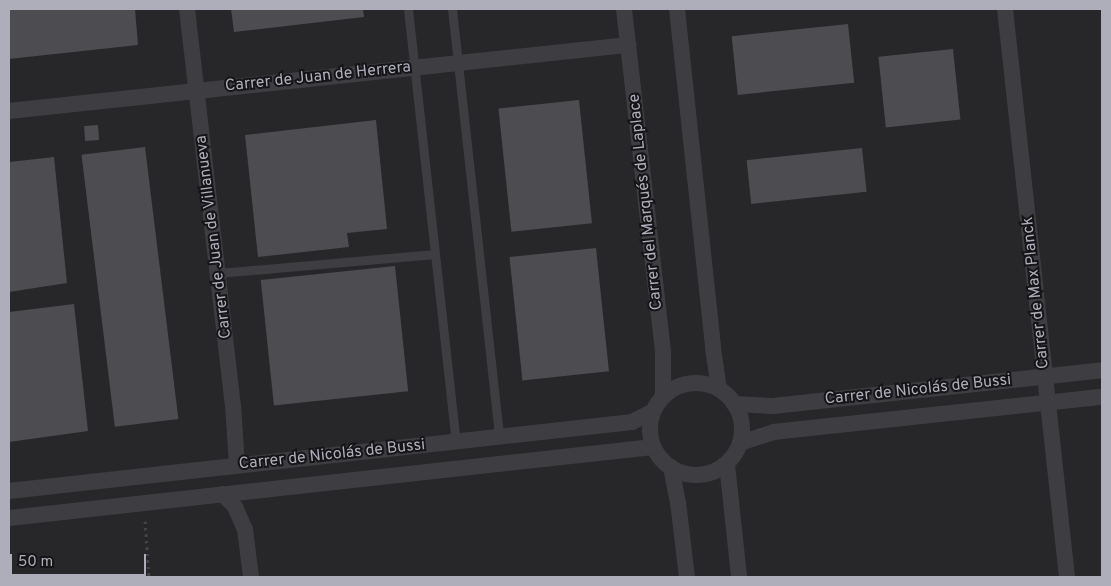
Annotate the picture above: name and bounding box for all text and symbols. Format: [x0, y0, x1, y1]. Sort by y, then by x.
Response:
street label: Carrer de Juan de Herrera [224, 58, 412, 96]
street label: Carrer del Marqués de Laplace [625, 93, 667, 311]
street label: Carrer de Juan de Villanueva [192, 134, 236, 340]
street label: Carrer de Max Planck [1018, 216, 1054, 370]
street label: Carrer de Nicolás de Bussi [824, 371, 1012, 409]
street label: Carrer de Nicolás de Bussi [238, 436, 426, 474]
scale bar [12, 544, 149, 576]
text: 50 m [18, 553, 53, 572]

